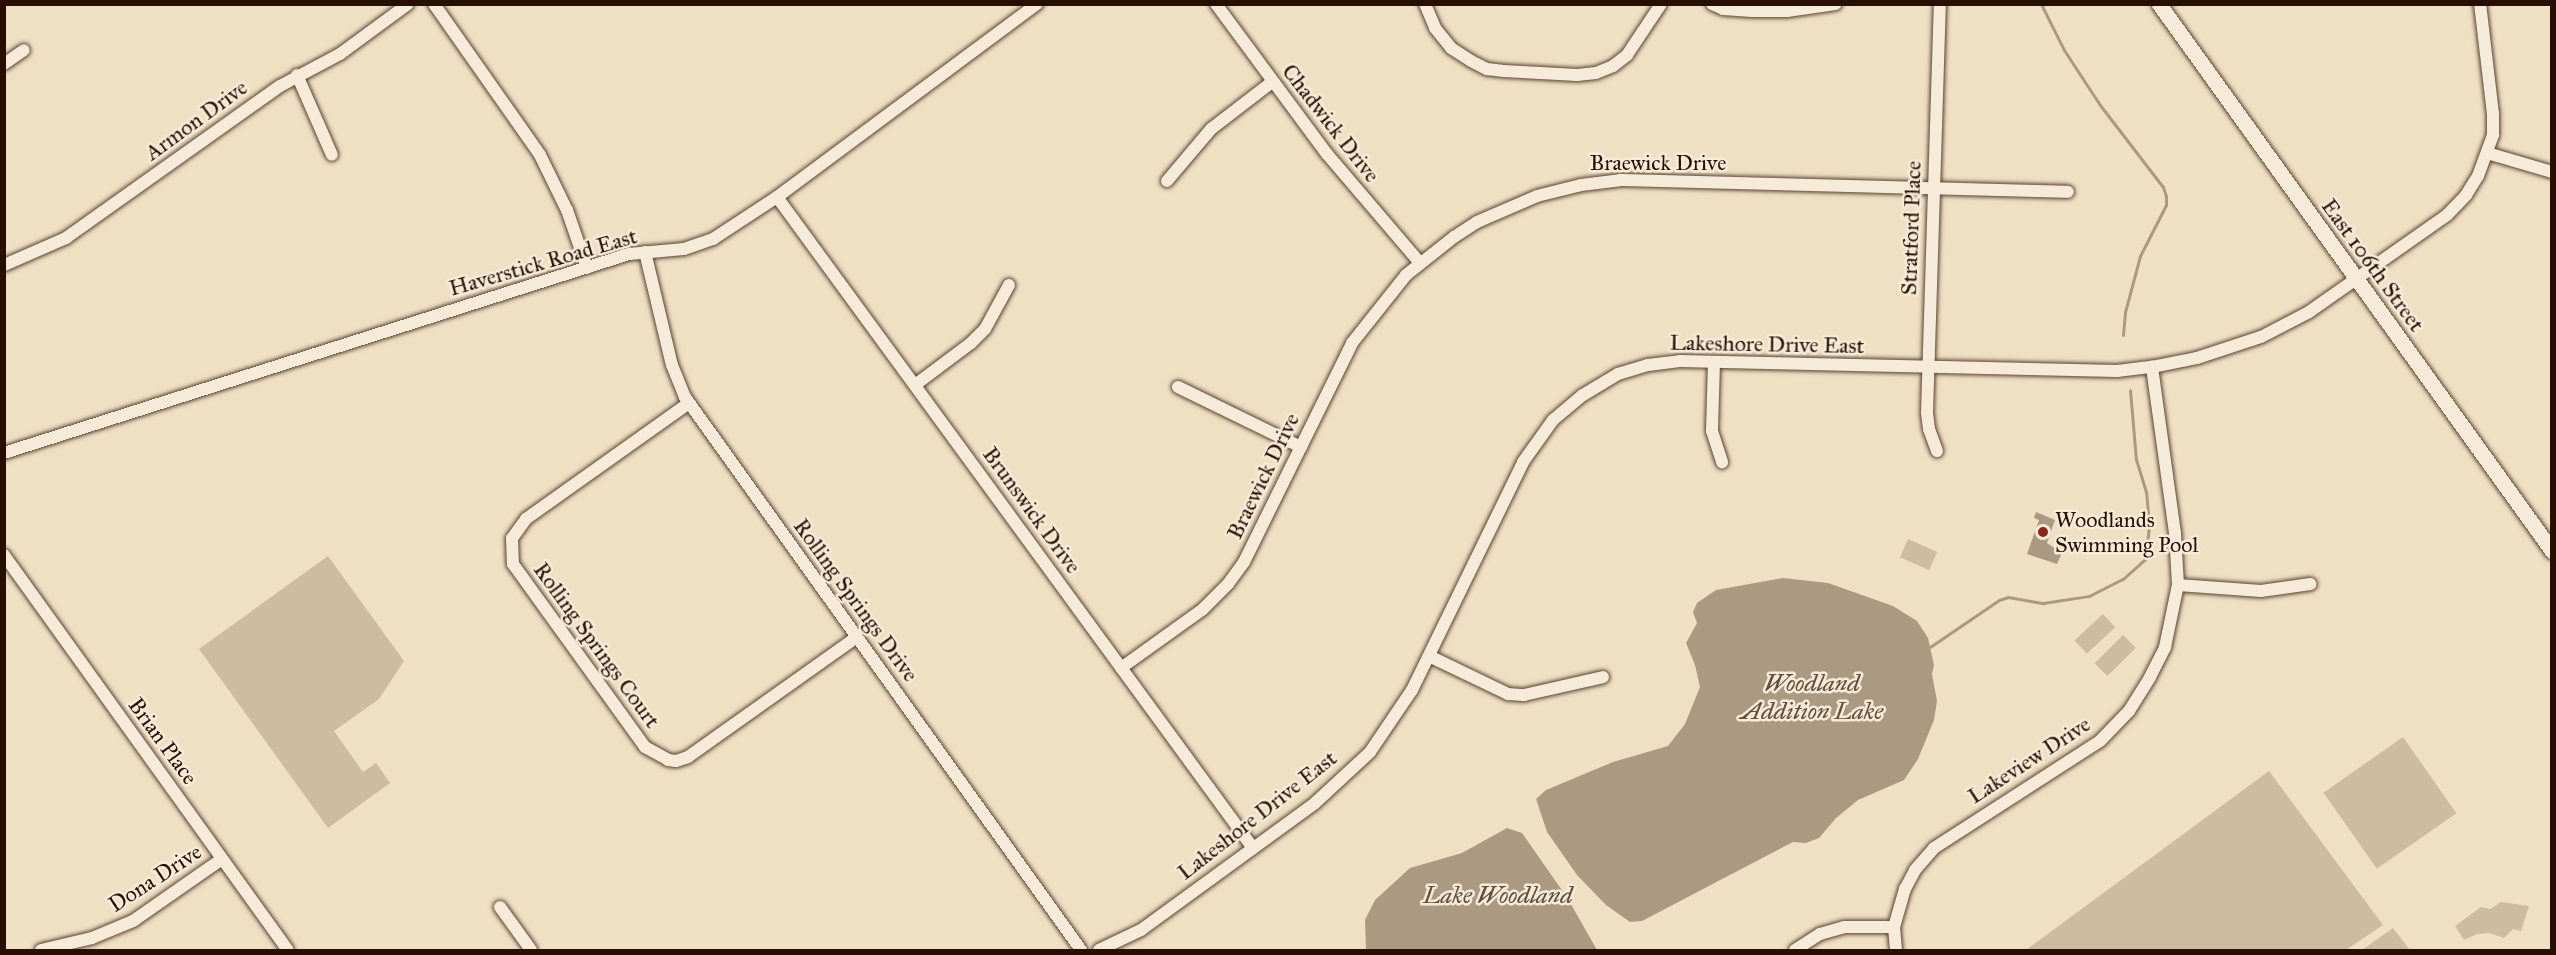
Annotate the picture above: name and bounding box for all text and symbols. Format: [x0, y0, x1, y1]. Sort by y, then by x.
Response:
street label: Chadwick Drive [1277, 59, 1385, 187]
street label: Armon Drive [140, 74, 252, 166]
street label: Braewick Drive [1590, 150, 1726, 176]
street label: Stratford Place [1895, 160, 1927, 296]
street label: East 106th Street [2316, 193, 2430, 337]
street label: Haverstick Road East [446, 223, 640, 301]
street label: Lakeshore Drive East [1670, 329, 1864, 359]
street label: Braewick Drive [1221, 409, 1305, 543]
street label: Brunswick Drive [977, 442, 1087, 578]
place label: Woodlands Swimming Pool [2055, 506, 2198, 558]
street label: Rolling Springs Drive [788, 513, 924, 687]
marker: Woodlands Swimming Pool [2036, 525, 2050, 539]
street label: Rolling Springs Court [528, 557, 666, 733]
water label: Woodland Addition Lake [1741, 670, 1883, 726]
street label: Brian Place [123, 692, 203, 790]
street label: Lakeview Drive [1963, 711, 2095, 809]
street label: Lakeshore Drive East [1172, 745, 1342, 885]
street label: Dona Drive [104, 838, 206, 918]
water label: Lake Woodland [1423, 882, 1573, 910]

